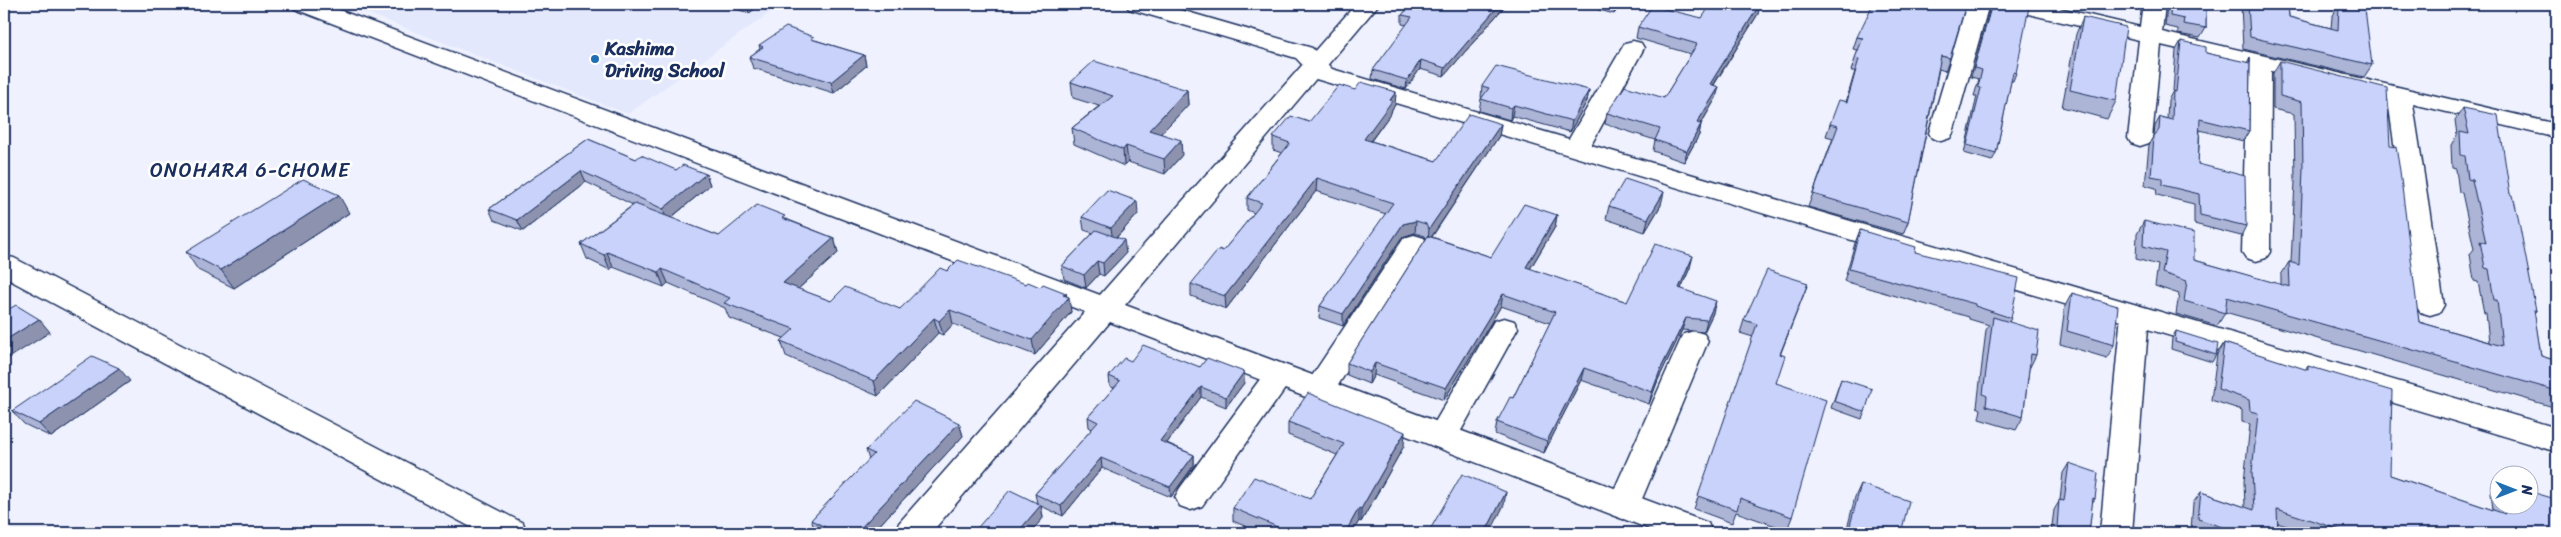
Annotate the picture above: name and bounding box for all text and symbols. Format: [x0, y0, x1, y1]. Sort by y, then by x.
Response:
place label: Kashima Driving School [604, 32, 726, 87]
marker: Kashima Driving School [589, 53, 601, 65]
district label: ONOHARA 6-CHOME [150, 153, 351, 188]
north arrow [2488, 464, 2538, 514]
text: N [2514, 484, 2539, 495]

